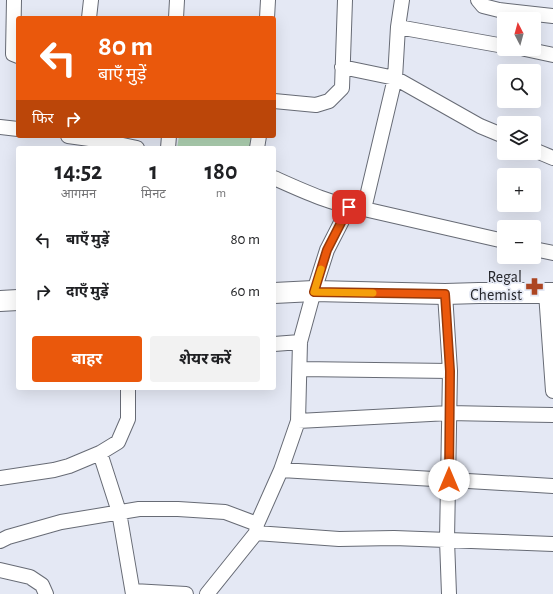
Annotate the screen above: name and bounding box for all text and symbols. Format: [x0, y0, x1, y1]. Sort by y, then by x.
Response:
north arrow [497, 12, 541, 56]
map controls [497, 12, 541, 264]
icon: left [32, 32, 84, 84]
text: 80 m [98, 33, 153, 61]
button: search [497, 64, 541, 108]
text: बाएँ मुड़ें [98, 66, 146, 84]
icon: right [62, 108, 84, 130]
text: फिर [32, 111, 54, 126]
button: layers [497, 116, 541, 160]
text: 14:52 [55, 160, 102, 184]
text: 1 [149, 160, 158, 184]
text: 180 [204, 160, 237, 184]
button: + [497, 168, 541, 212]
text: m [216, 187, 226, 200]
text: आगमन [61, 188, 96, 201]
text: मिनट [141, 188, 166, 201]
pin [332, 190, 366, 224]
icon: arrive [338, 196, 360, 218]
button: − [497, 220, 541, 264]
icon: left [32, 229, 54, 251]
text: बाएँ मुड़ें [66, 232, 109, 247]
text: 80 m [230, 232, 260, 247]
place label: Regal Chemist [470, 269, 522, 303]
pharmacy icon: Regal Chemist [525, 276, 545, 296]
icon: right [32, 281, 54, 303]
text: दाएँ मुड़ें [66, 284, 109, 299]
text: 60 m [231, 284, 260, 299]
button: बाहर [32, 336, 142, 382]
button: शेयर करें [150, 336, 260, 382]
position arrow [428, 459, 470, 501]

